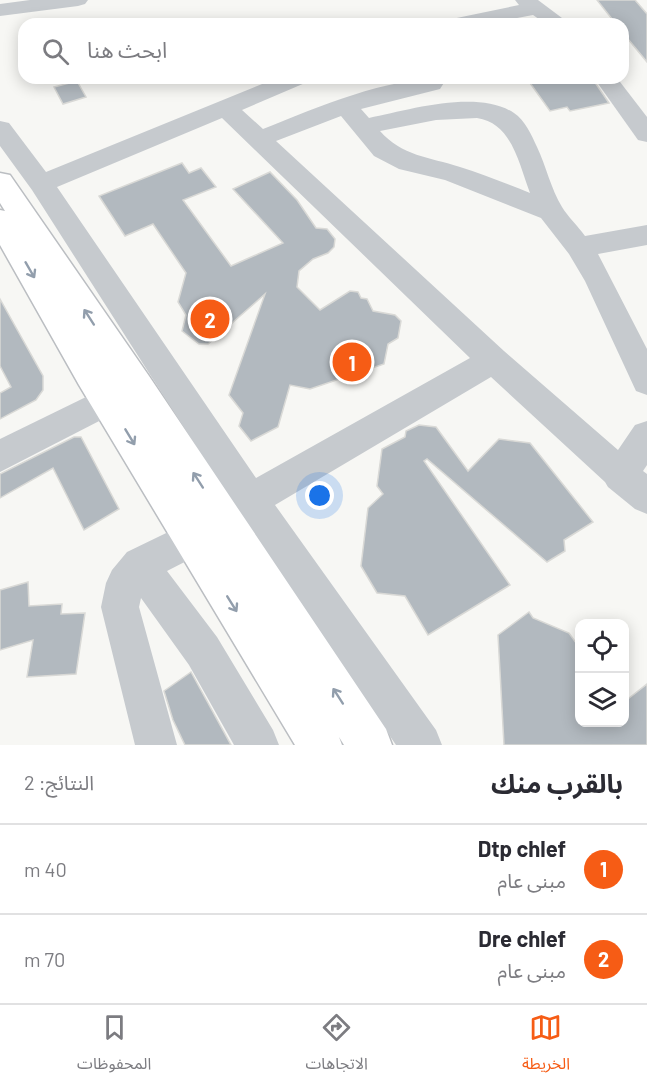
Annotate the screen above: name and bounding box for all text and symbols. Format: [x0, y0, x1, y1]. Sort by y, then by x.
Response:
search box [18, 18, 629, 84]
icon: search [39, 35, 72, 68]
text: ابحث هنا [87, 36, 167, 62]
one-way arrow [24, 261, 36, 278]
pin: 2 [190, 296, 230, 342]
one-way arrow [83, 309, 96, 326]
pin: 1 [332, 340, 372, 385]
one-way arrow [124, 428, 136, 445]
one-way arrow [191, 471, 204, 488]
your location [305, 481, 334, 510]
one-way arrow [226, 595, 238, 612]
map controls [575, 619, 629, 727]
button: locate [575, 619, 629, 673]
button: layers [575, 673, 629, 727]
one-way arrow [332, 688, 344, 705]
text: بالقرب منك [491, 767, 623, 798]
text: النتائج: 2 [24, 770, 94, 794]
text: Dtp chlef [478, 835, 566, 861]
text: 40 m [24, 857, 67, 881]
text: 1 [600, 857, 607, 881]
text: مبنى عام [498, 868, 566, 892]
text: Dre chlef [478, 925, 566, 951]
text: 70 m [24, 947, 65, 971]
text: 2 [598, 947, 609, 971]
text: مبنى عام [498, 958, 566, 982]
tab: المحفوظات [77, 1011, 151, 1081]
tab: الاتجاهات [305, 1011, 368, 1081]
tab: الخريطة [522, 1011, 570, 1081]

